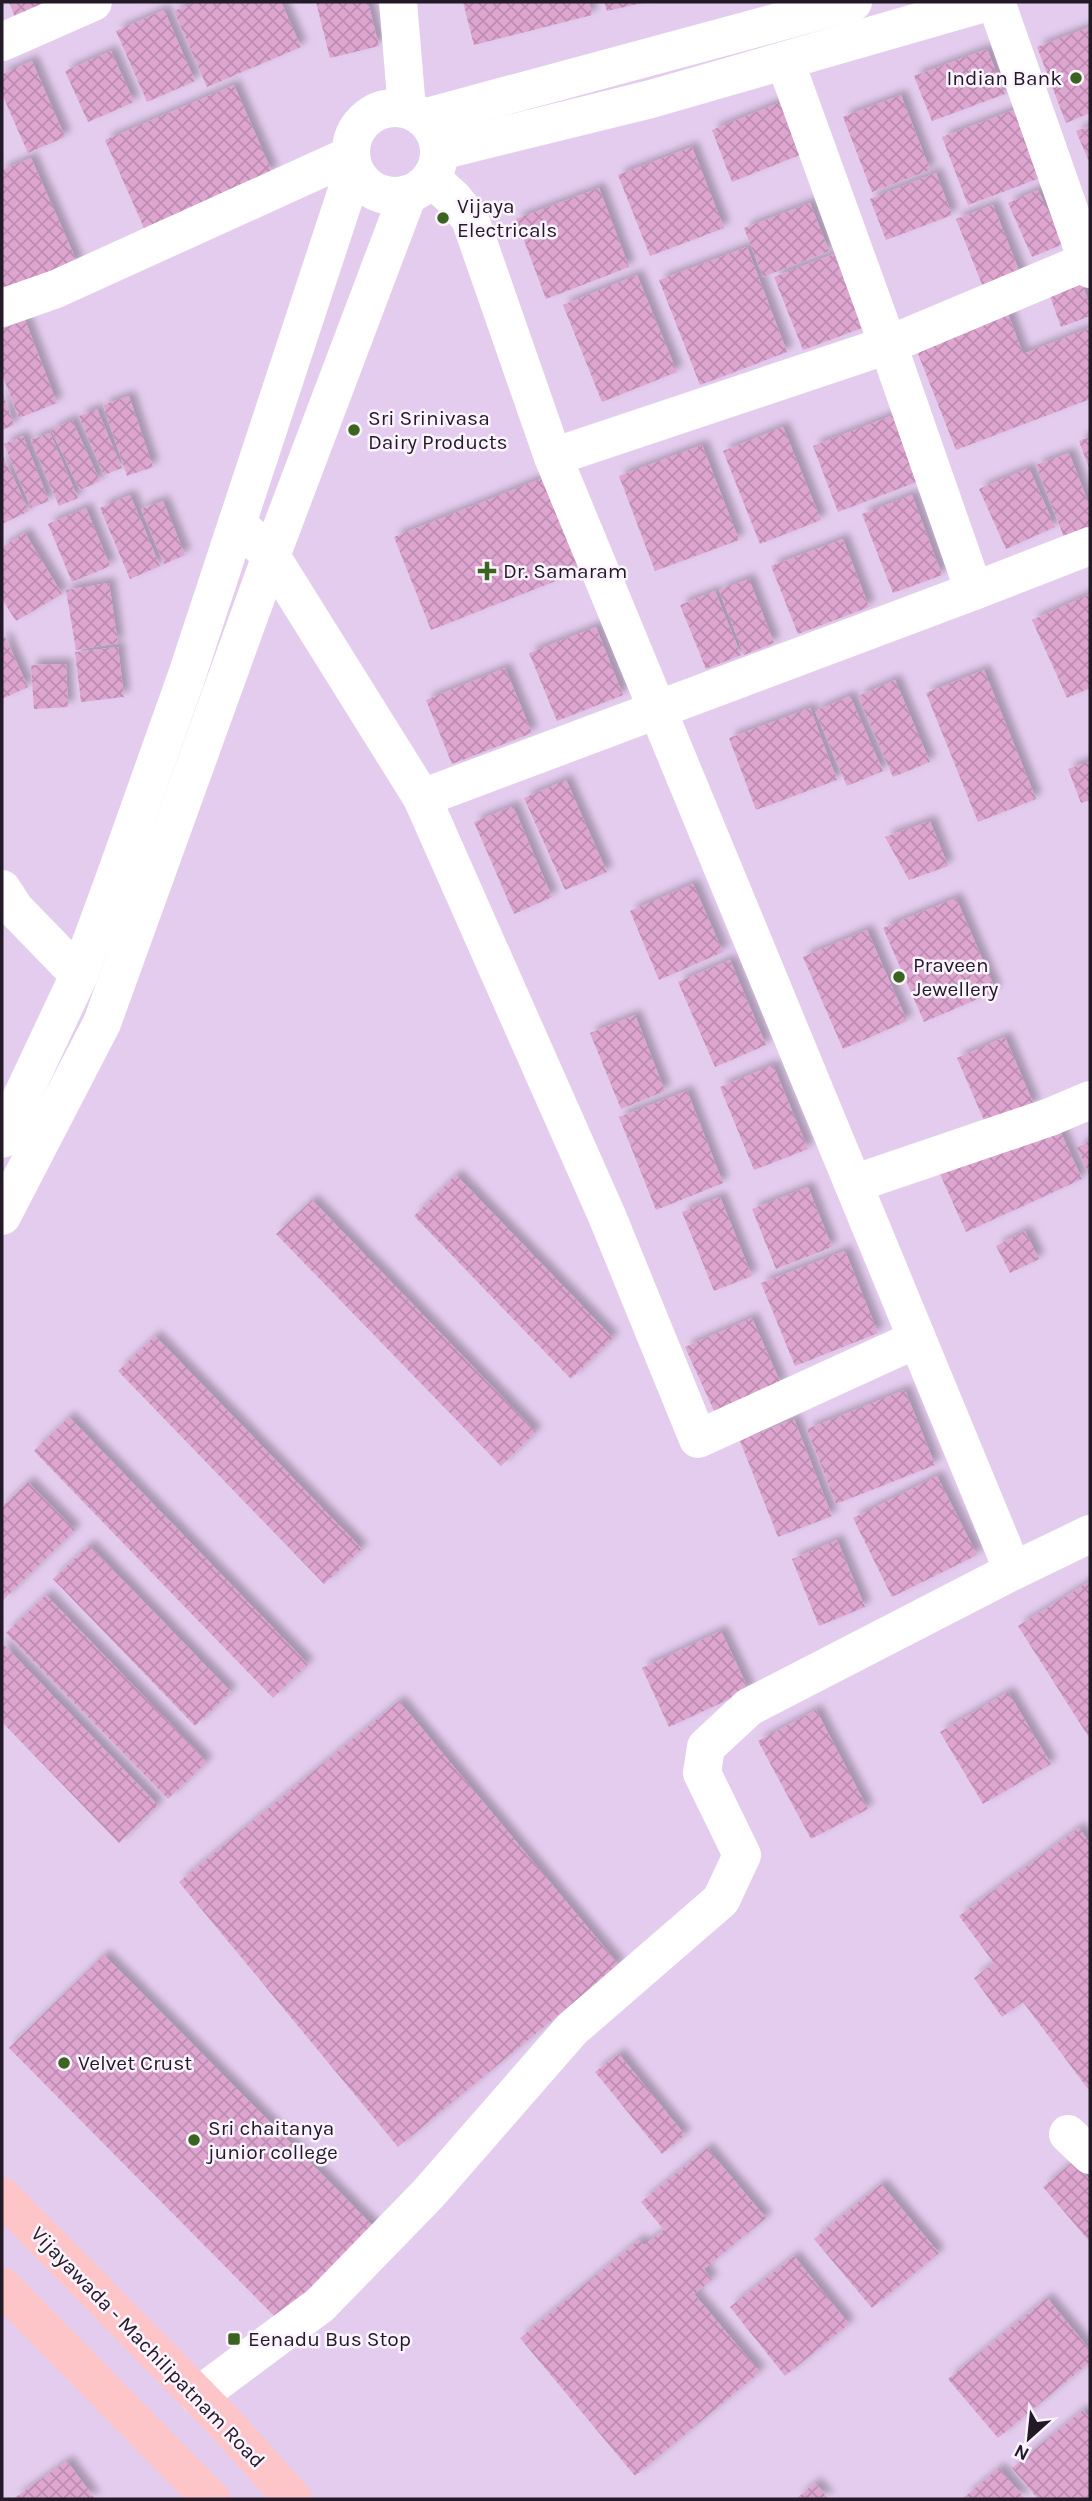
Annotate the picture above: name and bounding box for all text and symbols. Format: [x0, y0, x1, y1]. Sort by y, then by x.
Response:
place label: Indian Bank [946, 66, 1062, 90]
marker: Indian Bank [1068, 70, 1084, 86]
place label: Vijaya Electricals [457, 194, 557, 242]
marker: Vijaya Electricals [435, 210, 451, 226]
place label: Sri Srinivasa Dairy Products [368, 406, 508, 454]
marker: Sri Srinivasa Dairy Products [346, 422, 362, 438]
place label: Dr. Samaram [503, 559, 627, 583]
marker: Dr. Samaram [477, 561, 497, 581]
place label: Praveen Jewellery [913, 953, 998, 1001]
marker: Praveen Jewellery [891, 969, 907, 985]
place label: Velvet Crust [78, 2051, 192, 2075]
marker: Velvet Crust [56, 2055, 72, 2071]
place label: Sri chaitanya junior college [206, 2116, 338, 2164]
marker: Sri chaitanya junior college [186, 2132, 202, 2148]
street label: Vijayawada - Machilipatnam Road [26, 2221, 270, 2473]
place label: Eenadu Bus Stop [248, 2327, 411, 2351]
marker: Eenadu Bus Stop [226, 2331, 242, 2347]
north arrow [994, 2403, 1064, 2473]
text: N [1011, 2439, 1033, 2465]

